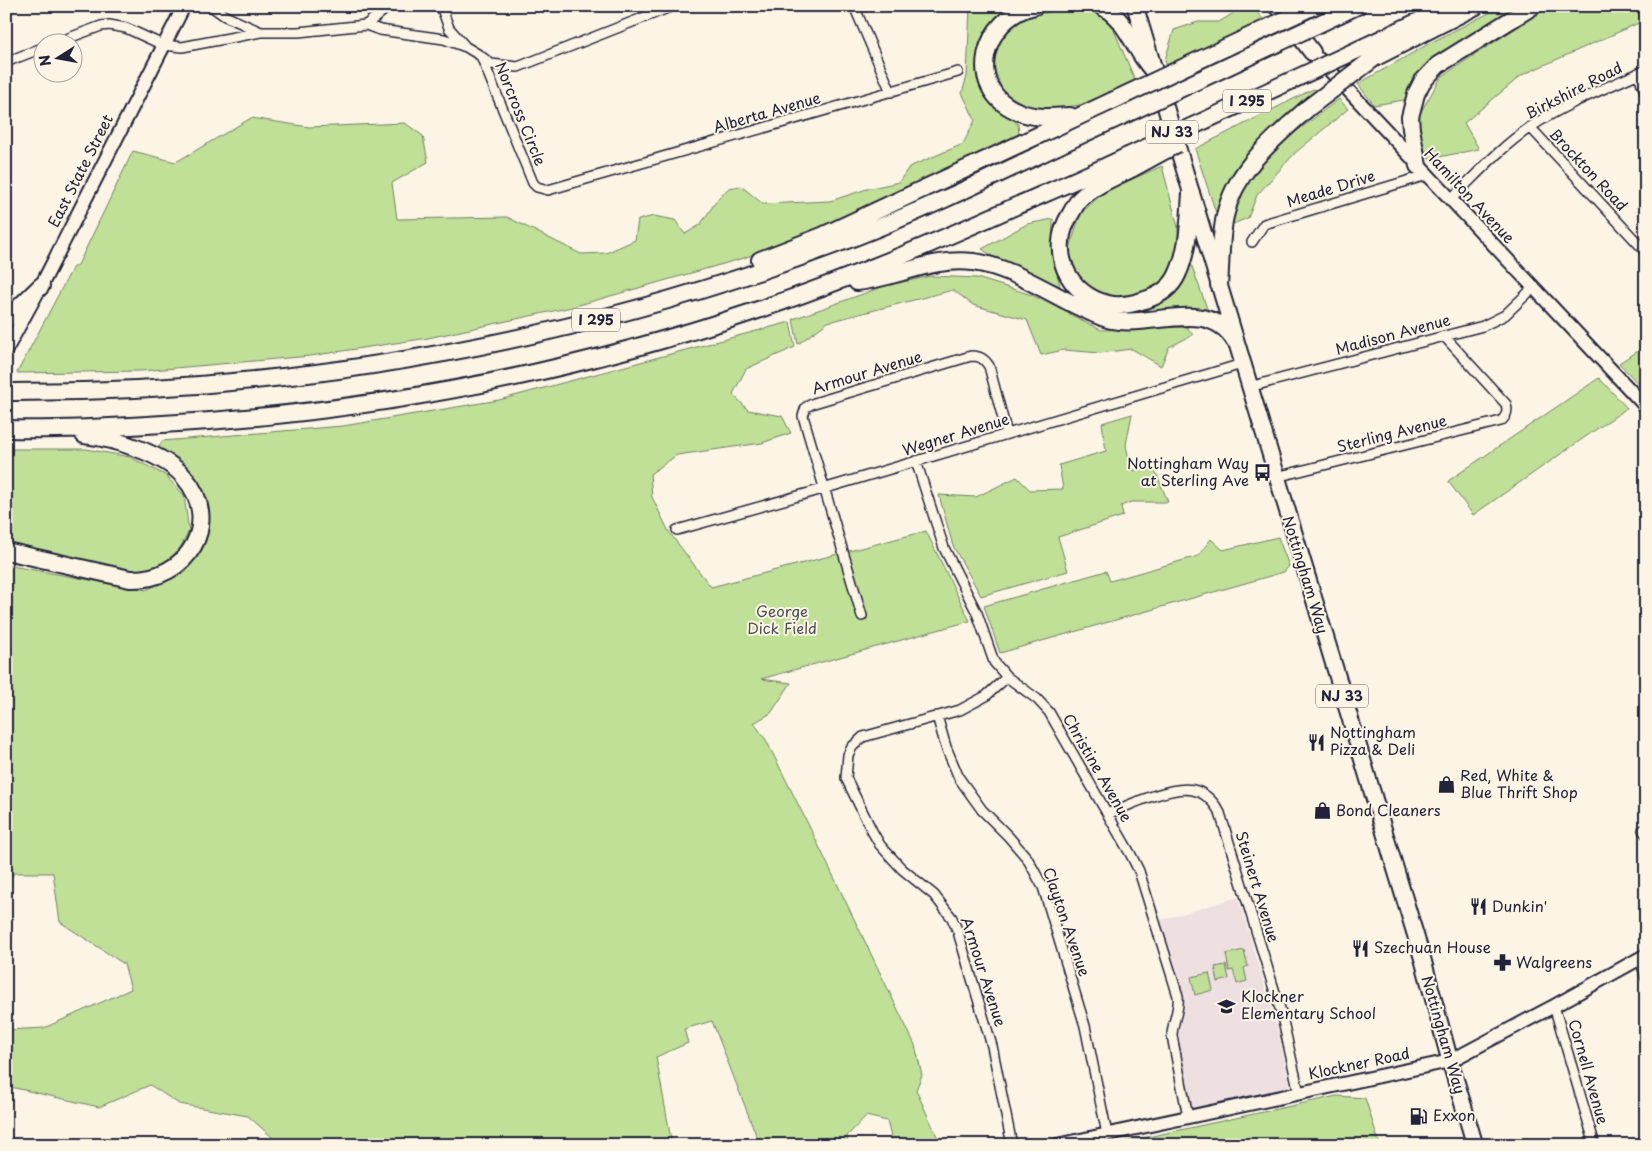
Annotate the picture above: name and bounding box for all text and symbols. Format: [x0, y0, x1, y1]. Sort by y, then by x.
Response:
north arrow [32, 32, 82, 82]
text: N [33, 53, 56, 68]
street label: Birkshire Road [1521, 55, 1626, 124]
street label: Norcross Circle [490, 58, 553, 169]
street label: Alberta Avenue [710, 85, 823, 138]
road number: I 295 [1223, 90, 1271, 112]
street label: East State Street [41, 110, 118, 231]
road number: NJ 33 [1146, 120, 1198, 144]
street label: Brockton Road [1545, 122, 1634, 216]
street label: Hamilton Avenue [1420, 142, 1521, 248]
street label: Meade Drive [1283, 163, 1378, 212]
street label: Madison Avenue [1333, 307, 1453, 360]
road number: I 295 [572, 308, 620, 332]
street label: Armour Avenue [809, 344, 924, 399]
street label: Wegner Avenue [899, 406, 1012, 461]
street label: Sterling Avenue [1334, 408, 1449, 457]
place label: Nottingham Way at Sterling Ave [1127, 451, 1249, 491]
bus stop icon: Nottingham Way at Sterling Ave [1253, 463, 1273, 483]
street label: Nottingham Way [1278, 513, 1335, 636]
park label: George Dick Field [747, 599, 817, 639]
road number: NJ 33 [1316, 684, 1368, 708]
street label: Christine Avenue [1058, 709, 1139, 826]
place label: Nottingham Pizza & Deli [1330, 720, 1416, 760]
restaurant icon: Nottingham Pizza & Deli [1306, 732, 1326, 752]
place label: Red, White & Blue Thrift Shop [1460, 763, 1578, 803]
shop icon: Red, White & Blue Thrift Shop [1436, 775, 1456, 795]
place label: Bond Cleaners [1336, 798, 1441, 821]
shop icon: Bond Cleaners [1312, 801, 1332, 821]
street label: Steinert Avenue [1231, 828, 1286, 945]
street label: Clayton Avenue [1038, 864, 1097, 979]
place label: Dunkin' [1492, 894, 1547, 917]
restaurant icon: Dunkin' [1468, 897, 1488, 917]
street label: Armour Avenue [956, 914, 1013, 1029]
place label: Szechuan House [1374, 935, 1491, 958]
restaurant icon: Szechuan House [1350, 938, 1370, 958]
place label: Walgreens [1516, 950, 1592, 973]
pharmacy icon: Walgreens [1492, 953, 1512, 973]
street label: Nottingham Way [1417, 973, 1472, 1096]
place label: Klockner Elementary School [1241, 984, 1376, 1024]
school or university icon: Klockner Elementary School [1217, 996, 1237, 1016]
street label: Cornell Avenue [1563, 1016, 1615, 1127]
street label: Klockner Road [1306, 1041, 1411, 1084]
place label: Exxon [1433, 1103, 1476, 1126]
fuel station icon: Exxon [1409, 1106, 1429, 1126]

